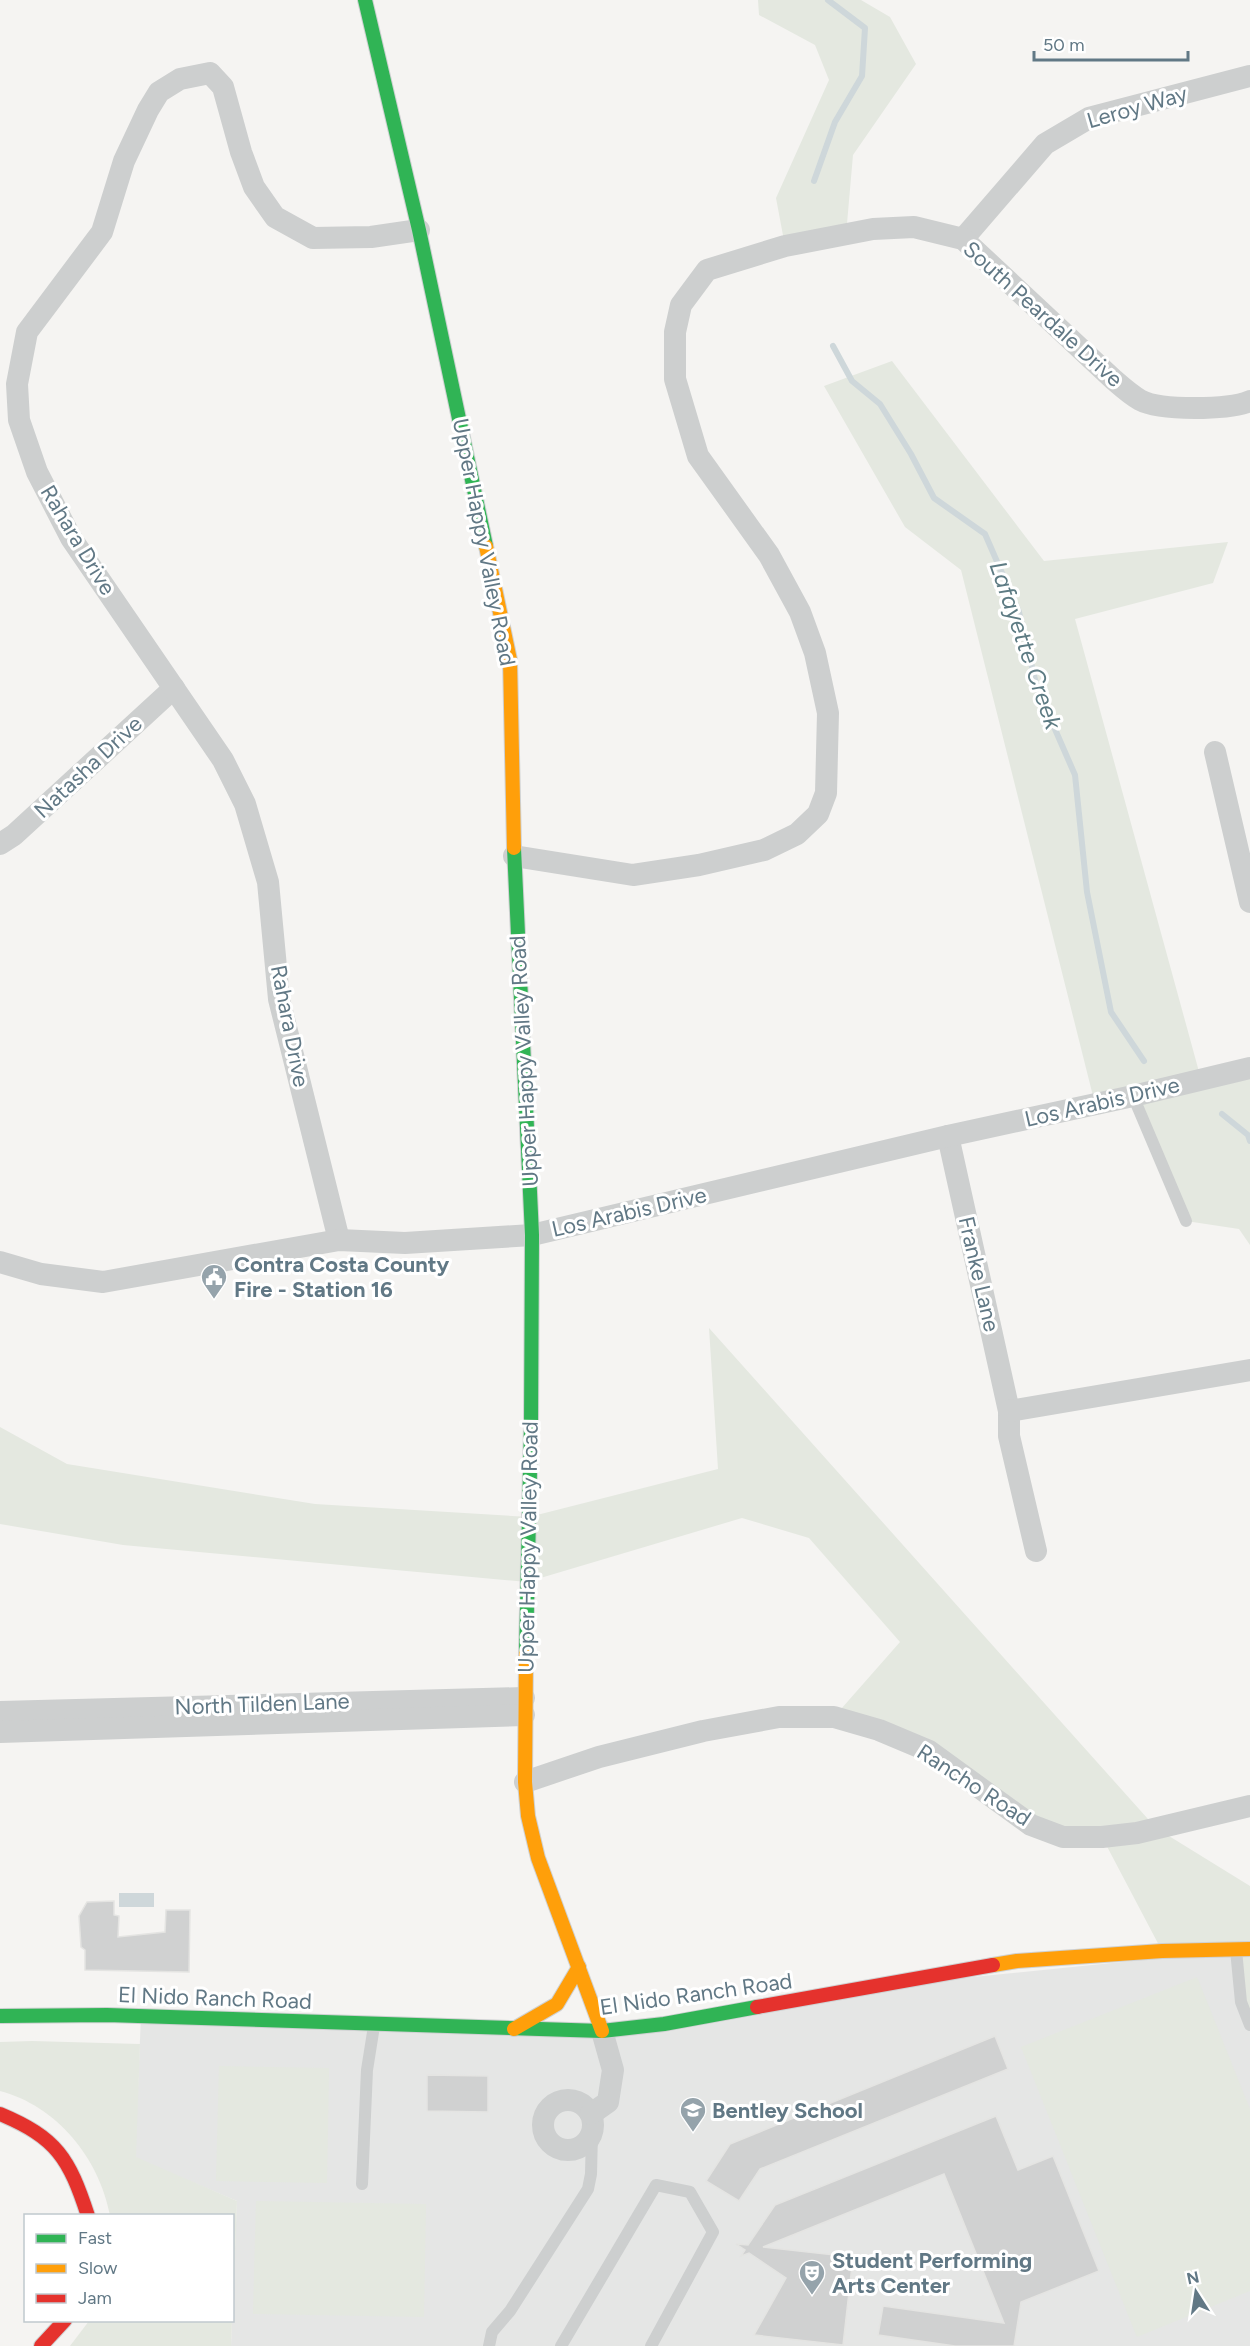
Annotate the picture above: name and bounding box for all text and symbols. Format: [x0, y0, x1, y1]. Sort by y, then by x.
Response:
scale bar [1034, 24, 1188, 62]
text: 50 m [1043, 34, 1085, 56]
street label: Leroy Way [1084, 80, 1191, 134]
street label: South Peardale Drive [958, 235, 1128, 393]
street label: Upper Happy Valley Road [447, 416, 521, 668]
street label: Rahara Drive [35, 480, 121, 600]
water label: Lafayette Creek [984, 557, 1069, 734]
street label: Natasha Drive [28, 710, 148, 824]
street label: Upper Happy Valley Road [504, 935, 544, 1187]
street label: Rahara Drive [265, 963, 315, 1089]
street label: Los Arabis Drive [1022, 1071, 1182, 1133]
street label: Los Arabis Drive [549, 1181, 709, 1243]
street label: Franke Lane [953, 1214, 1005, 1334]
place label: Contra Costa County Fire - Station 16 [234, 1251, 450, 1303]
public building icon: Contra Costa County Fire - Station 16 [199, 1262, 229, 1300]
street label: Upper Happy Valley Road [512, 1421, 544, 1673]
street label: North Tilden Lane [174, 1687, 350, 1721]
street label: Rancho Road [912, 1738, 1036, 1832]
street label: El Nido Ranch Road [598, 1967, 794, 2021]
street label: El Nido Ranch Road [118, 1981, 312, 2015]
school or university icon: Bentley School [678, 2095, 708, 2133]
place label: Bentley School [712, 2097, 863, 2124]
legend [24, 2214, 234, 2322]
text: Fast [78, 2227, 112, 2249]
place label: Student Performing Arts Center [832, 2247, 1032, 2299]
text: Slow [78, 2257, 117, 2279]
theatre icon: Student Performing Arts Center [797, 2258, 827, 2296]
north arrow [1166, 2262, 1226, 2322]
text: N [1185, 2267, 1201, 2288]
text: Jam [78, 2287, 112, 2309]

